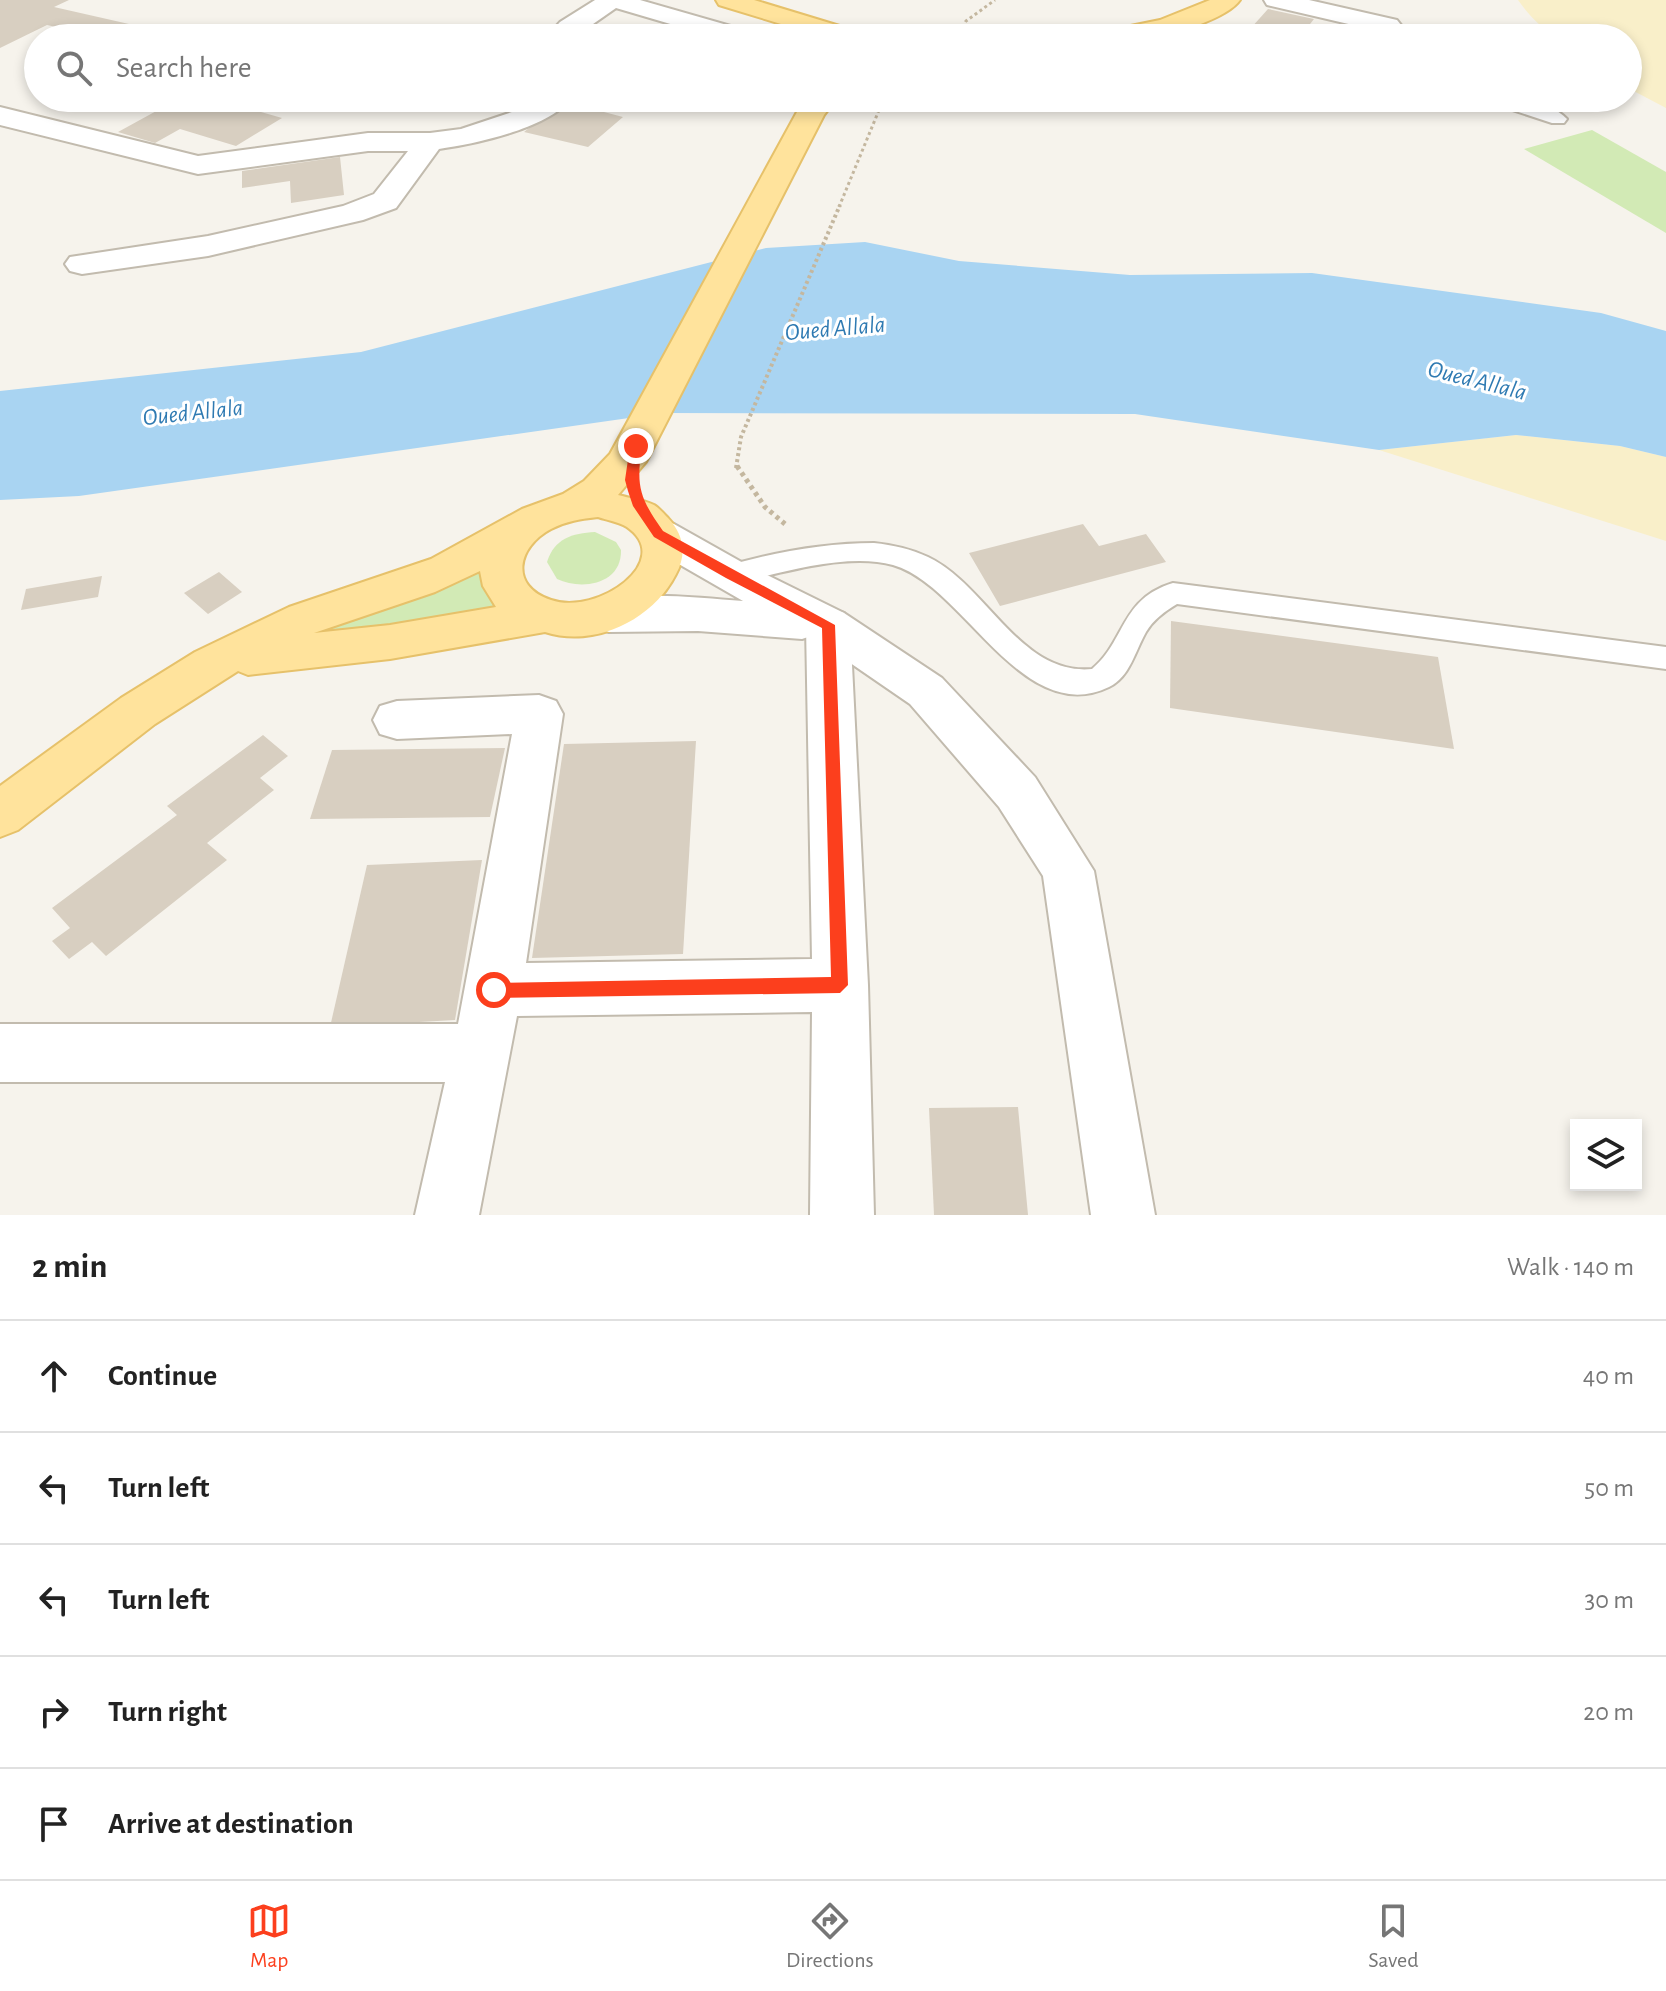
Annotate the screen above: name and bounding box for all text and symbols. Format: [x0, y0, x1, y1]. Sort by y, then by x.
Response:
search box [24, 24, 1642, 112]
icon: search [52, 46, 96, 90]
text: Search here [116, 53, 252, 83]
water label: Oued Allala [784, 313, 886, 345]
water label: Oued Allala [1425, 357, 1529, 405]
water label: Oued Allala [142, 396, 244, 430]
route end [618, 428, 654, 464]
route start [476, 972, 512, 1008]
map controls [1570, 1119, 1642, 1191]
button: layers [1570, 1119, 1642, 1191]
text: 2 min [32, 1250, 107, 1284]
text: Walk · 140 m [1507, 1254, 1634, 1280]
icon: ahead [32, 1354, 76, 1398]
text: Continue [108, 1361, 217, 1391]
text: 40 m [1583, 1363, 1634, 1389]
icon: left [32, 1466, 76, 1510]
text: Turn left [108, 1473, 209, 1503]
text: 50 m [1584, 1475, 1634, 1501]
icon: left [32, 1578, 76, 1622]
text: Turn left [108, 1585, 209, 1615]
text: 30 m [1584, 1587, 1634, 1613]
icon: right [32, 1690, 76, 1734]
text: Turn right [108, 1697, 227, 1727]
text: 20 m [1583, 1699, 1634, 1725]
icon: arrive [32, 1802, 76, 1846]
text: Arrive at destination [108, 1809, 354, 1839]
tab: Map [247, 1899, 291, 1973]
tab: Directions [786, 1899, 874, 1973]
tab: Saved [1368, 1899, 1419, 1973]

